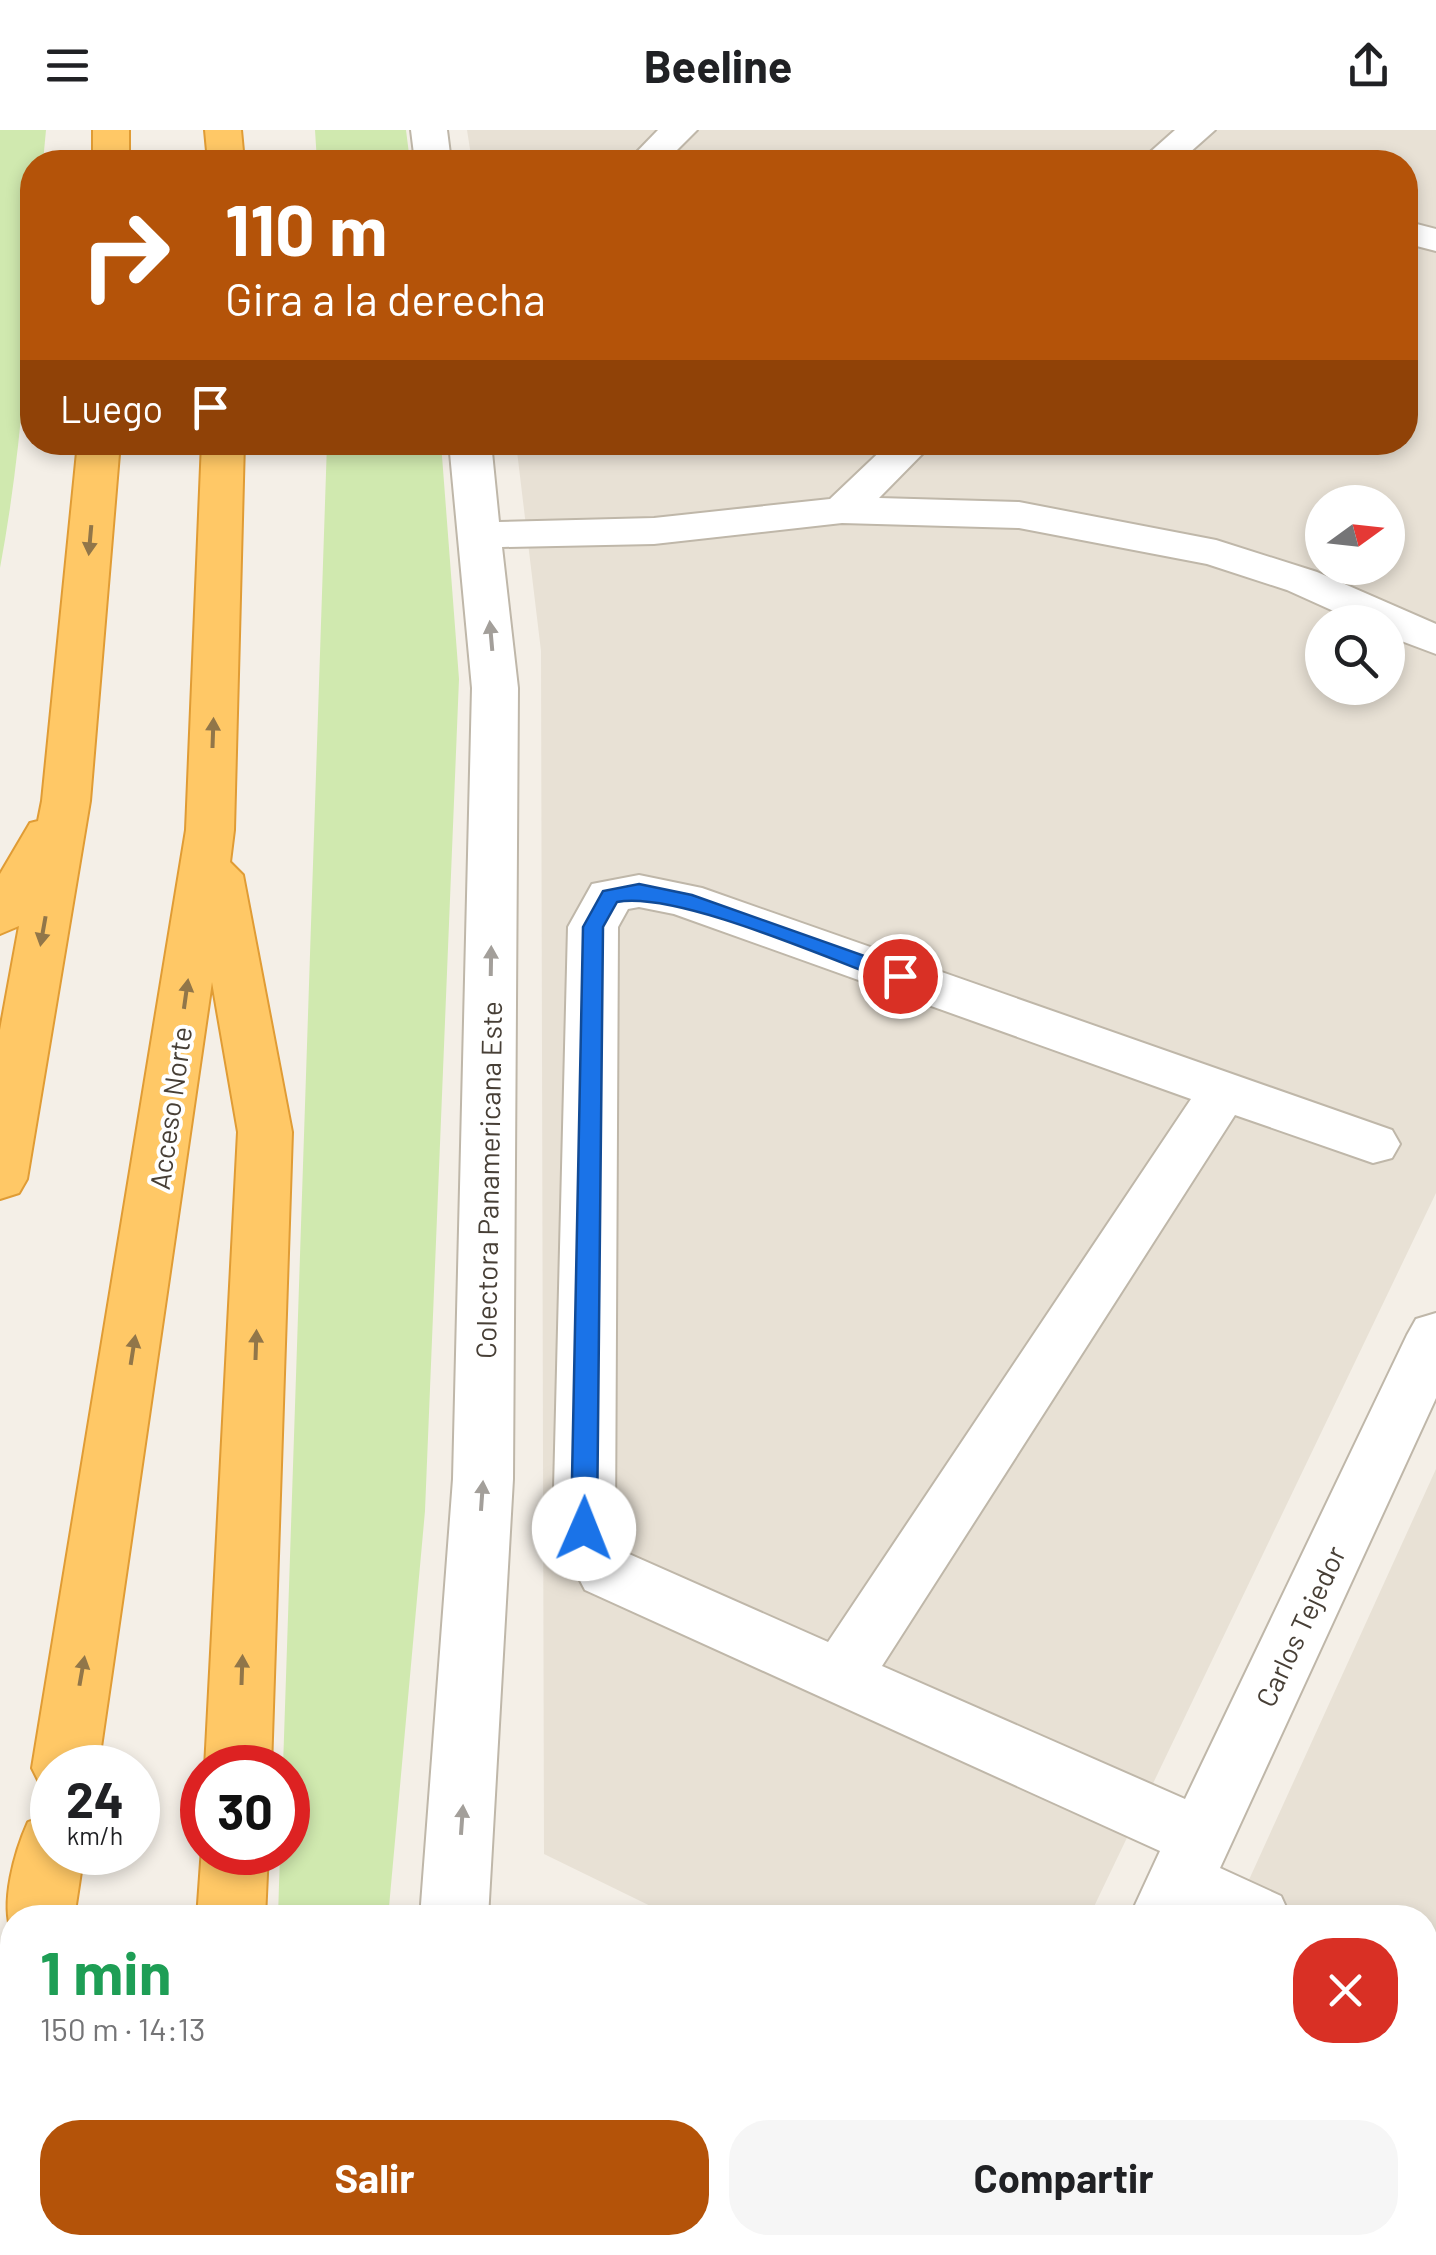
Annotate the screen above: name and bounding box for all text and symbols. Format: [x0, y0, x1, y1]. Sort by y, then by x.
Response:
icon: menu [40, 38, 95, 93]
text: Beeline [644, 38, 792, 92]
icon: share [1341, 38, 1396, 93]
text: 110 m [225, 186, 387, 270]
icon: right [60, 190, 190, 320]
text: Gira a la derecha [225, 271, 546, 325]
icon: arrive [183, 380, 238, 435]
text: Luego [60, 385, 163, 431]
north arrow [1305, 485, 1405, 585]
map controls [1305, 485, 1405, 705]
one-way arrow [82, 524, 98, 556]
button: search [1305, 605, 1405, 705]
one-way arrow [482, 620, 498, 652]
one-way arrow [206, 716, 222, 748]
one-way arrow [35, 916, 50, 948]
pin [858, 934, 943, 1019]
one-way arrow [483, 945, 499, 977]
icon: arrive [873, 949, 928, 1004]
one-way arrow [179, 978, 195, 1010]
street label: Colectora Panamericana Este [468, 1001, 508, 1359]
street label: Acceso Norte [142, 1024, 198, 1192]
one-way arrow [248, 1329, 264, 1361]
one-way arrow [126, 1334, 141, 1366]
position arrow [532, 1477, 636, 1581]
one-way arrow [474, 1479, 490, 1511]
street label: Carlos Tejedor [1248, 1540, 1352, 1712]
one-way arrow [234, 1654, 250, 1686]
one-way arrow [75, 1655, 90, 1687]
speed limit sign: 30 [180, 1745, 310, 1875]
text: 24 [66, 1768, 124, 1828]
one-way arrow [454, 1804, 470, 1836]
text: km/h [67, 1820, 123, 1850]
text: 1 min [40, 1935, 171, 2007]
button: close [1293, 1938, 1398, 2043]
text: 150 m · 14:13 [40, 2009, 205, 2047]
button: Salir [40, 2120, 709, 2235]
button: Compartir [729, 2120, 1398, 2235]

